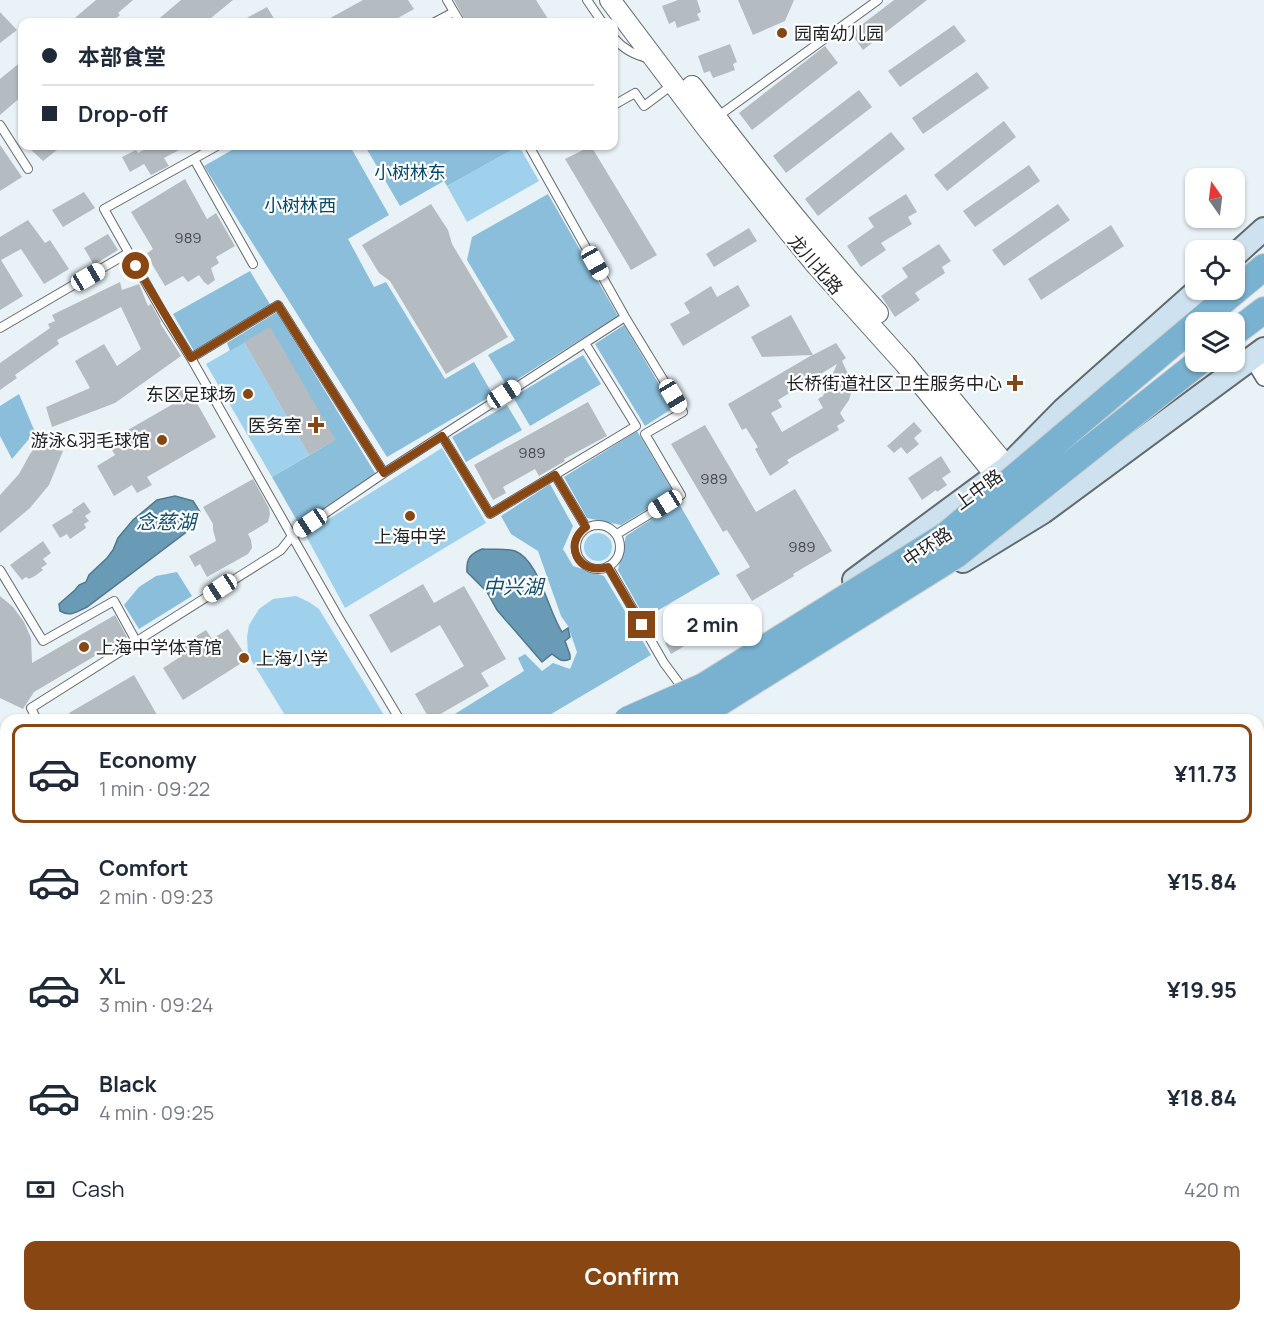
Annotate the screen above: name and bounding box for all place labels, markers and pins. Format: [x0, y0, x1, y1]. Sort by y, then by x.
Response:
place label: 园南幼儿园 [794, 21, 884, 45]
marker: 园南幼儿园 [775, 26, 789, 40]
place label: 长桥街道社区卫生服务中心 [786, 371, 1002, 395]
marker: 长桥街道社区卫生服务中心 [1006, 374, 1024, 392]
place label: 东区足球场 [146, 382, 236, 406]
marker: 东区足球场 [241, 387, 255, 401]
place label: 医务室 [248, 413, 302, 437]
marker: 医务室 [307, 416, 325, 434]
place label: 游泳&羽毛球馆 [30, 428, 150, 452]
marker: 游泳&羽毛球馆 [155, 433, 169, 447]
marker: 上海中学 [403, 509, 417, 523]
place label: 上海中学 [374, 524, 446, 548]
place label: 上海中学体育馆 [96, 635, 222, 659]
marker: 上海中学体育馆 [77, 640, 91, 654]
place label: 上海小学 [256, 646, 328, 670]
marker: 上海小学 [237, 651, 251, 665]

